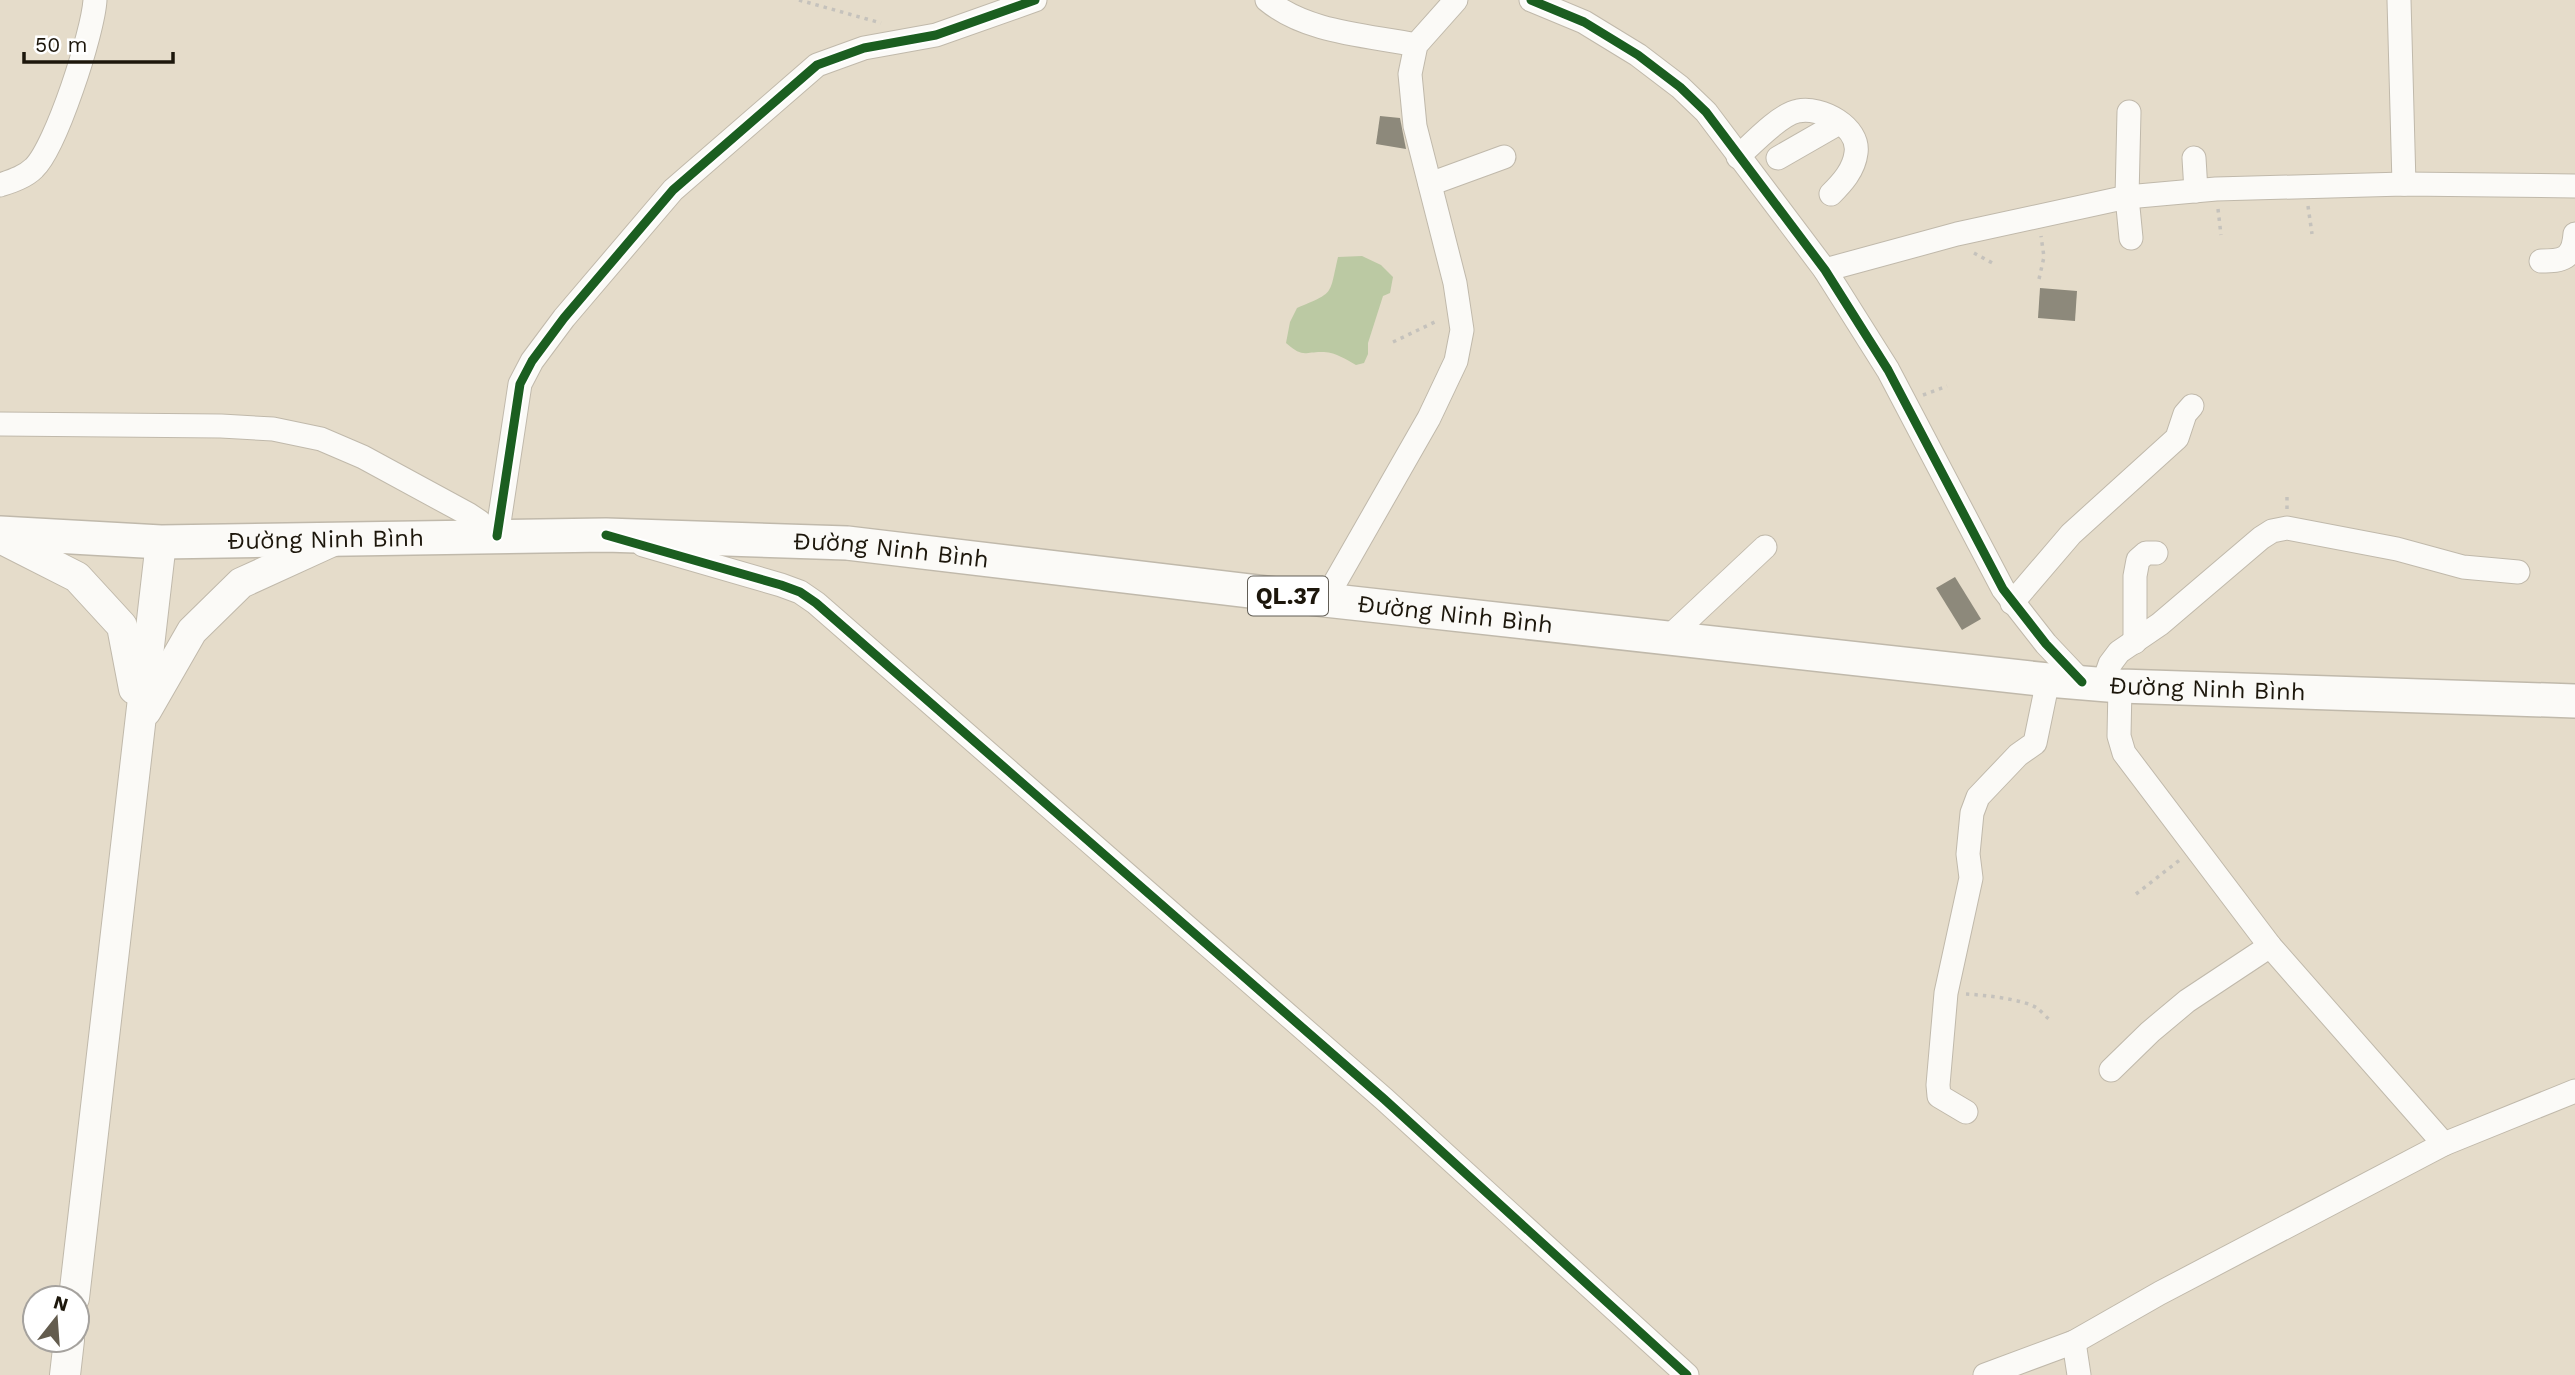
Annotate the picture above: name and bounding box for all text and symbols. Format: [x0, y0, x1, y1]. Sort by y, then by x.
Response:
scale bar [24, 21, 173, 65]
text: 50 m [35, 32, 87, 57]
street label: Đường Ninh Bình [227, 524, 424, 555]
street label: Đường Ninh Bình [793, 527, 990, 574]
road number: QL.37 [1248, 576, 1328, 616]
street label: Đường Ninh Bình [1356, 590, 1555, 639]
street label: Đường Ninh Bình [2108, 671, 2306, 706]
north arrow [21, 1284, 91, 1354]
text: N [51, 1290, 71, 1316]

